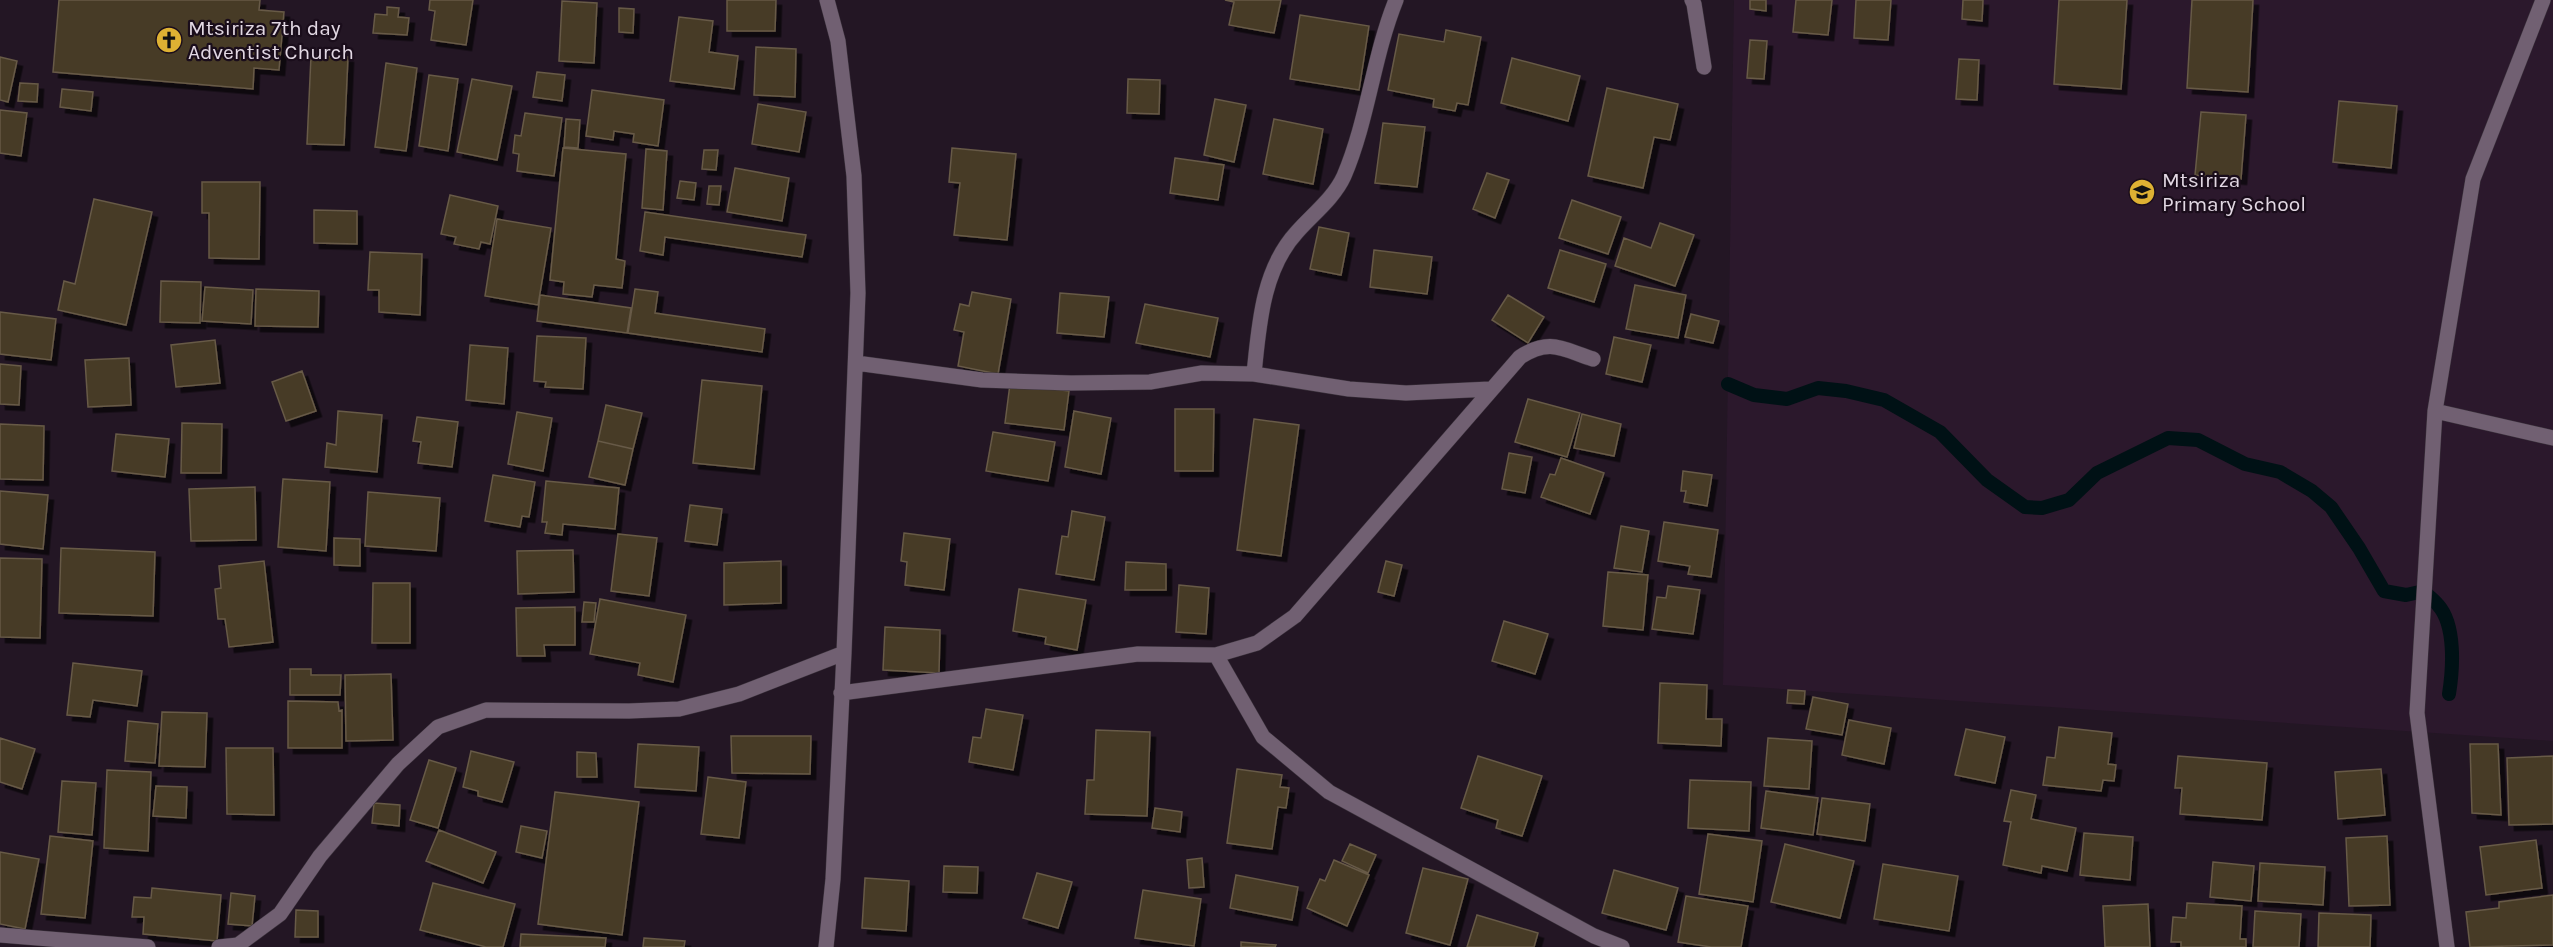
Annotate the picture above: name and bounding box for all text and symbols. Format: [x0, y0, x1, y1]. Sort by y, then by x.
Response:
place label: Mtsiriza 7th day Adventist Church [188, 16, 354, 64]
church icon: Mtsiriza 7th day Adventist Church [154, 25, 184, 55]
place label: Mtsiriza Primary School [2162, 168, 2306, 216]
school or university icon: Mtsiriza Primary School [2127, 177, 2157, 207]

